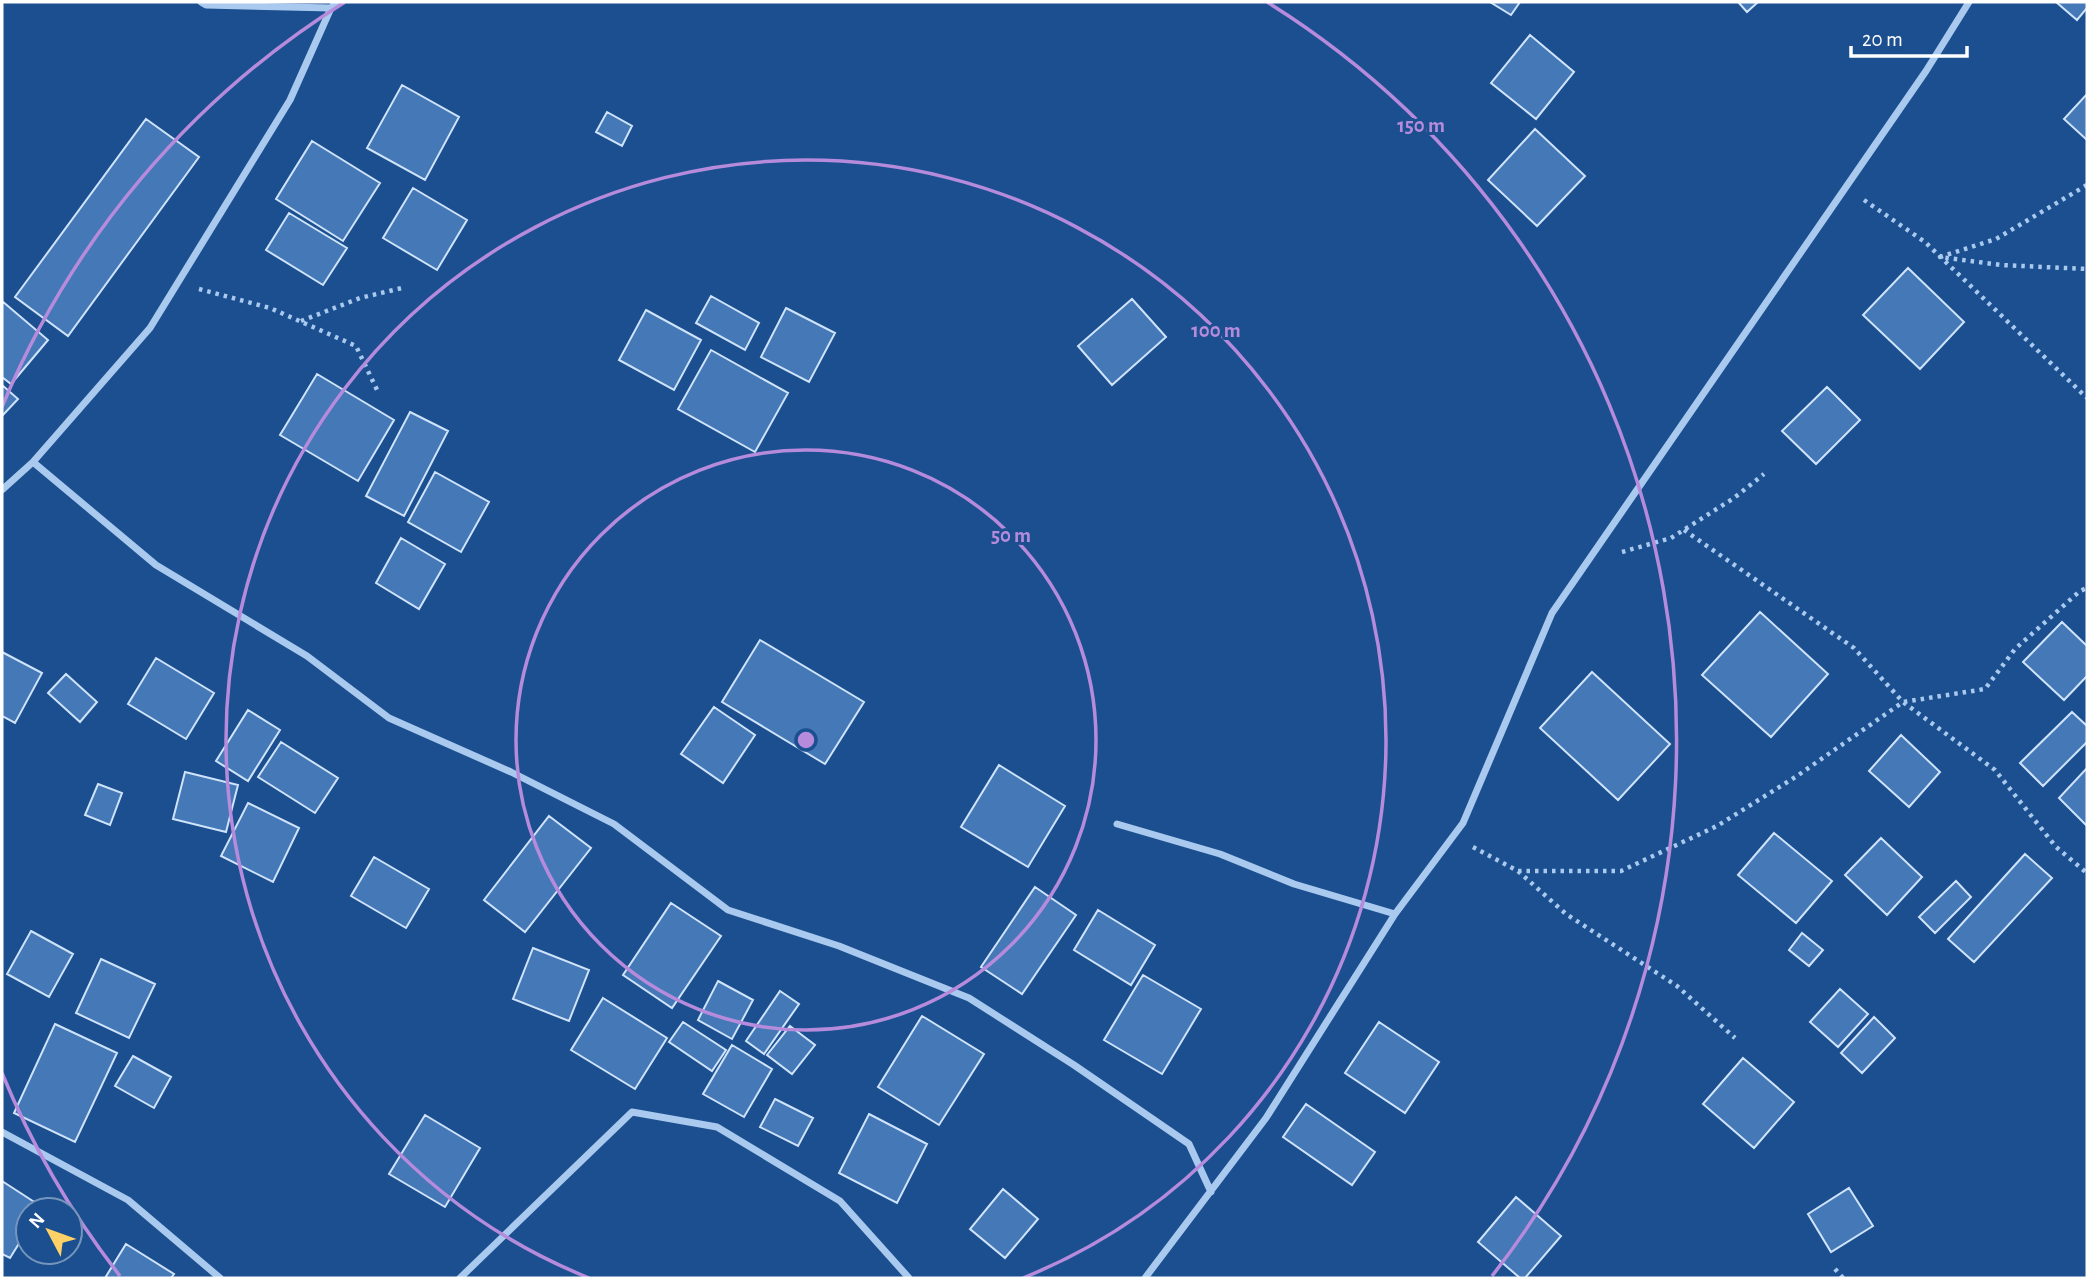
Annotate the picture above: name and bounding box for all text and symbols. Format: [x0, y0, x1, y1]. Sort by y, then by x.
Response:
scale bar [1851, 14, 1966, 58]
text: 20 m [1862, 29, 1903, 50]
text: 150 m [1397, 115, 1445, 136]
text: 100 m [1191, 320, 1241, 341]
text: 50 m [991, 525, 1031, 546]
centre of rings [794, 728, 818, 752]
north arrow [14, 1196, 84, 1266]
text: N [26, 1210, 49, 1232]

